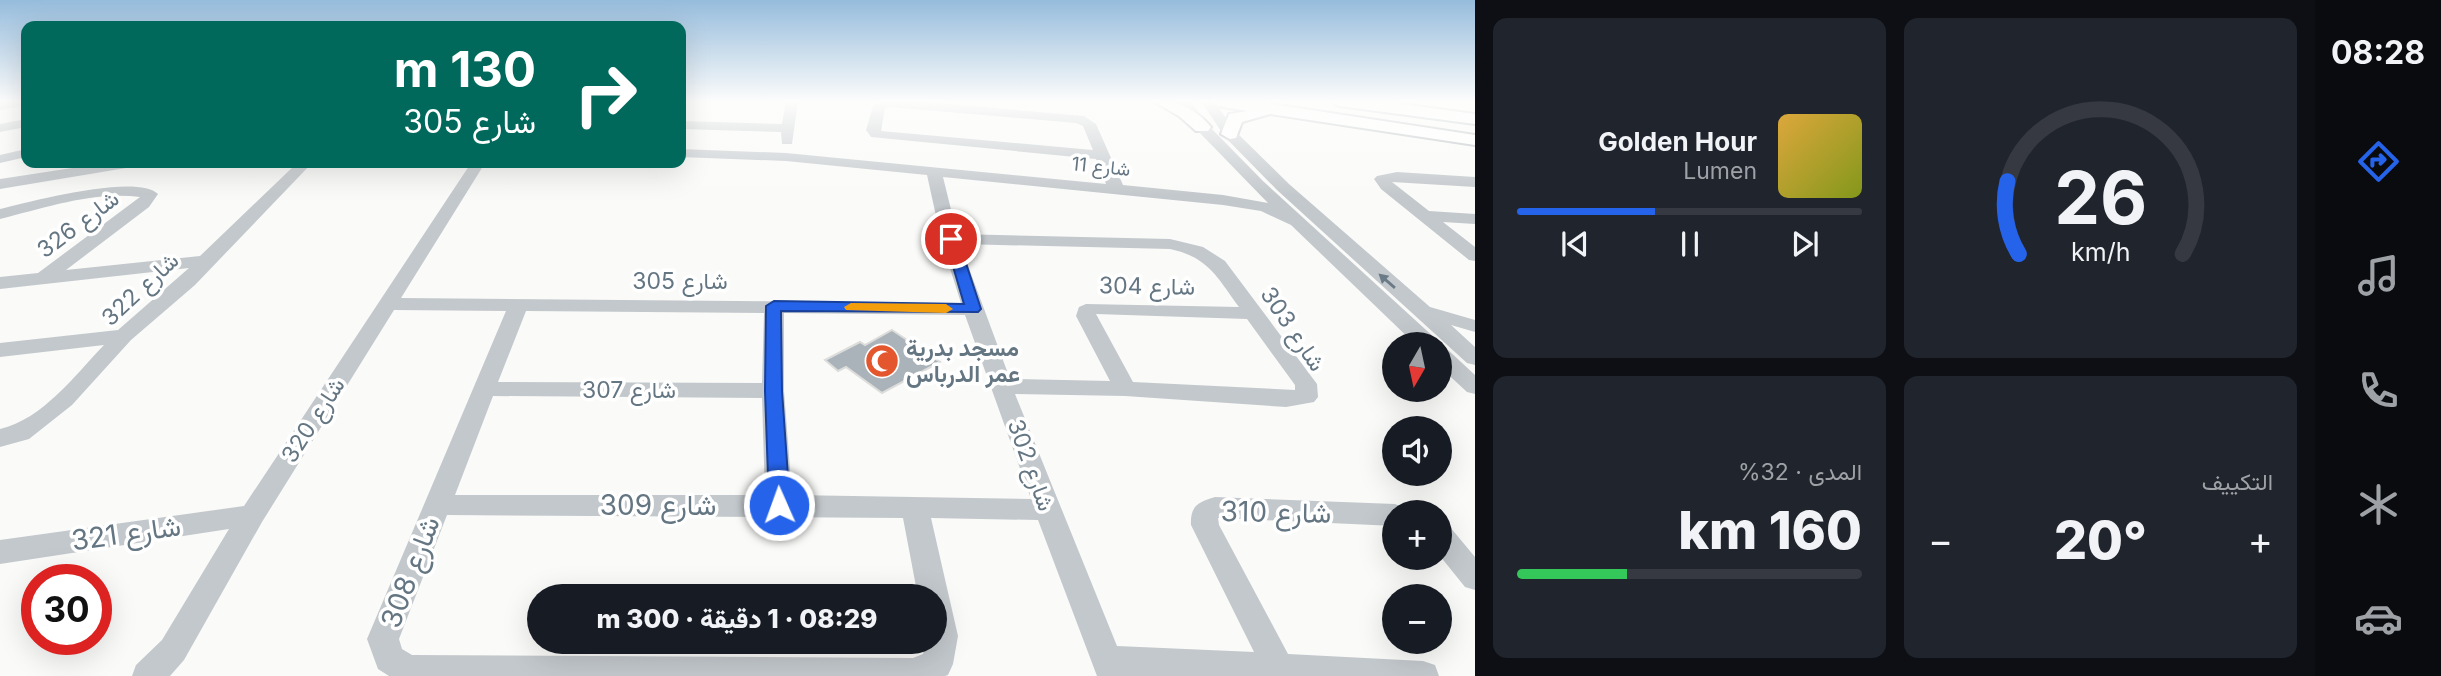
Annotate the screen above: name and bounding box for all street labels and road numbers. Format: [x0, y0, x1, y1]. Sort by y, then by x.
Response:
street label: شارع 11 [1070, 152, 1132, 182]
street label: شارع 326 [32, 184, 126, 265]
street label: شارع 322 [96, 246, 186, 333]
street label: شارع 305 [632, 267, 728, 297]
street label: شارع 304 [1099, 271, 1195, 303]
street label: شارع 303 [1253, 282, 1331, 378]
street label: شارع 320 [275, 372, 352, 469]
street label: شارع 307 [582, 376, 676, 406]
street label: شارع 302 [1000, 415, 1060, 515]
street label: شارع 309 [600, 488, 716, 524]
street label: شارع 310 [1220, 494, 1332, 532]
street label: شارع 321 [69, 509, 183, 559]
street label: شارع 308 [373, 512, 449, 633]

